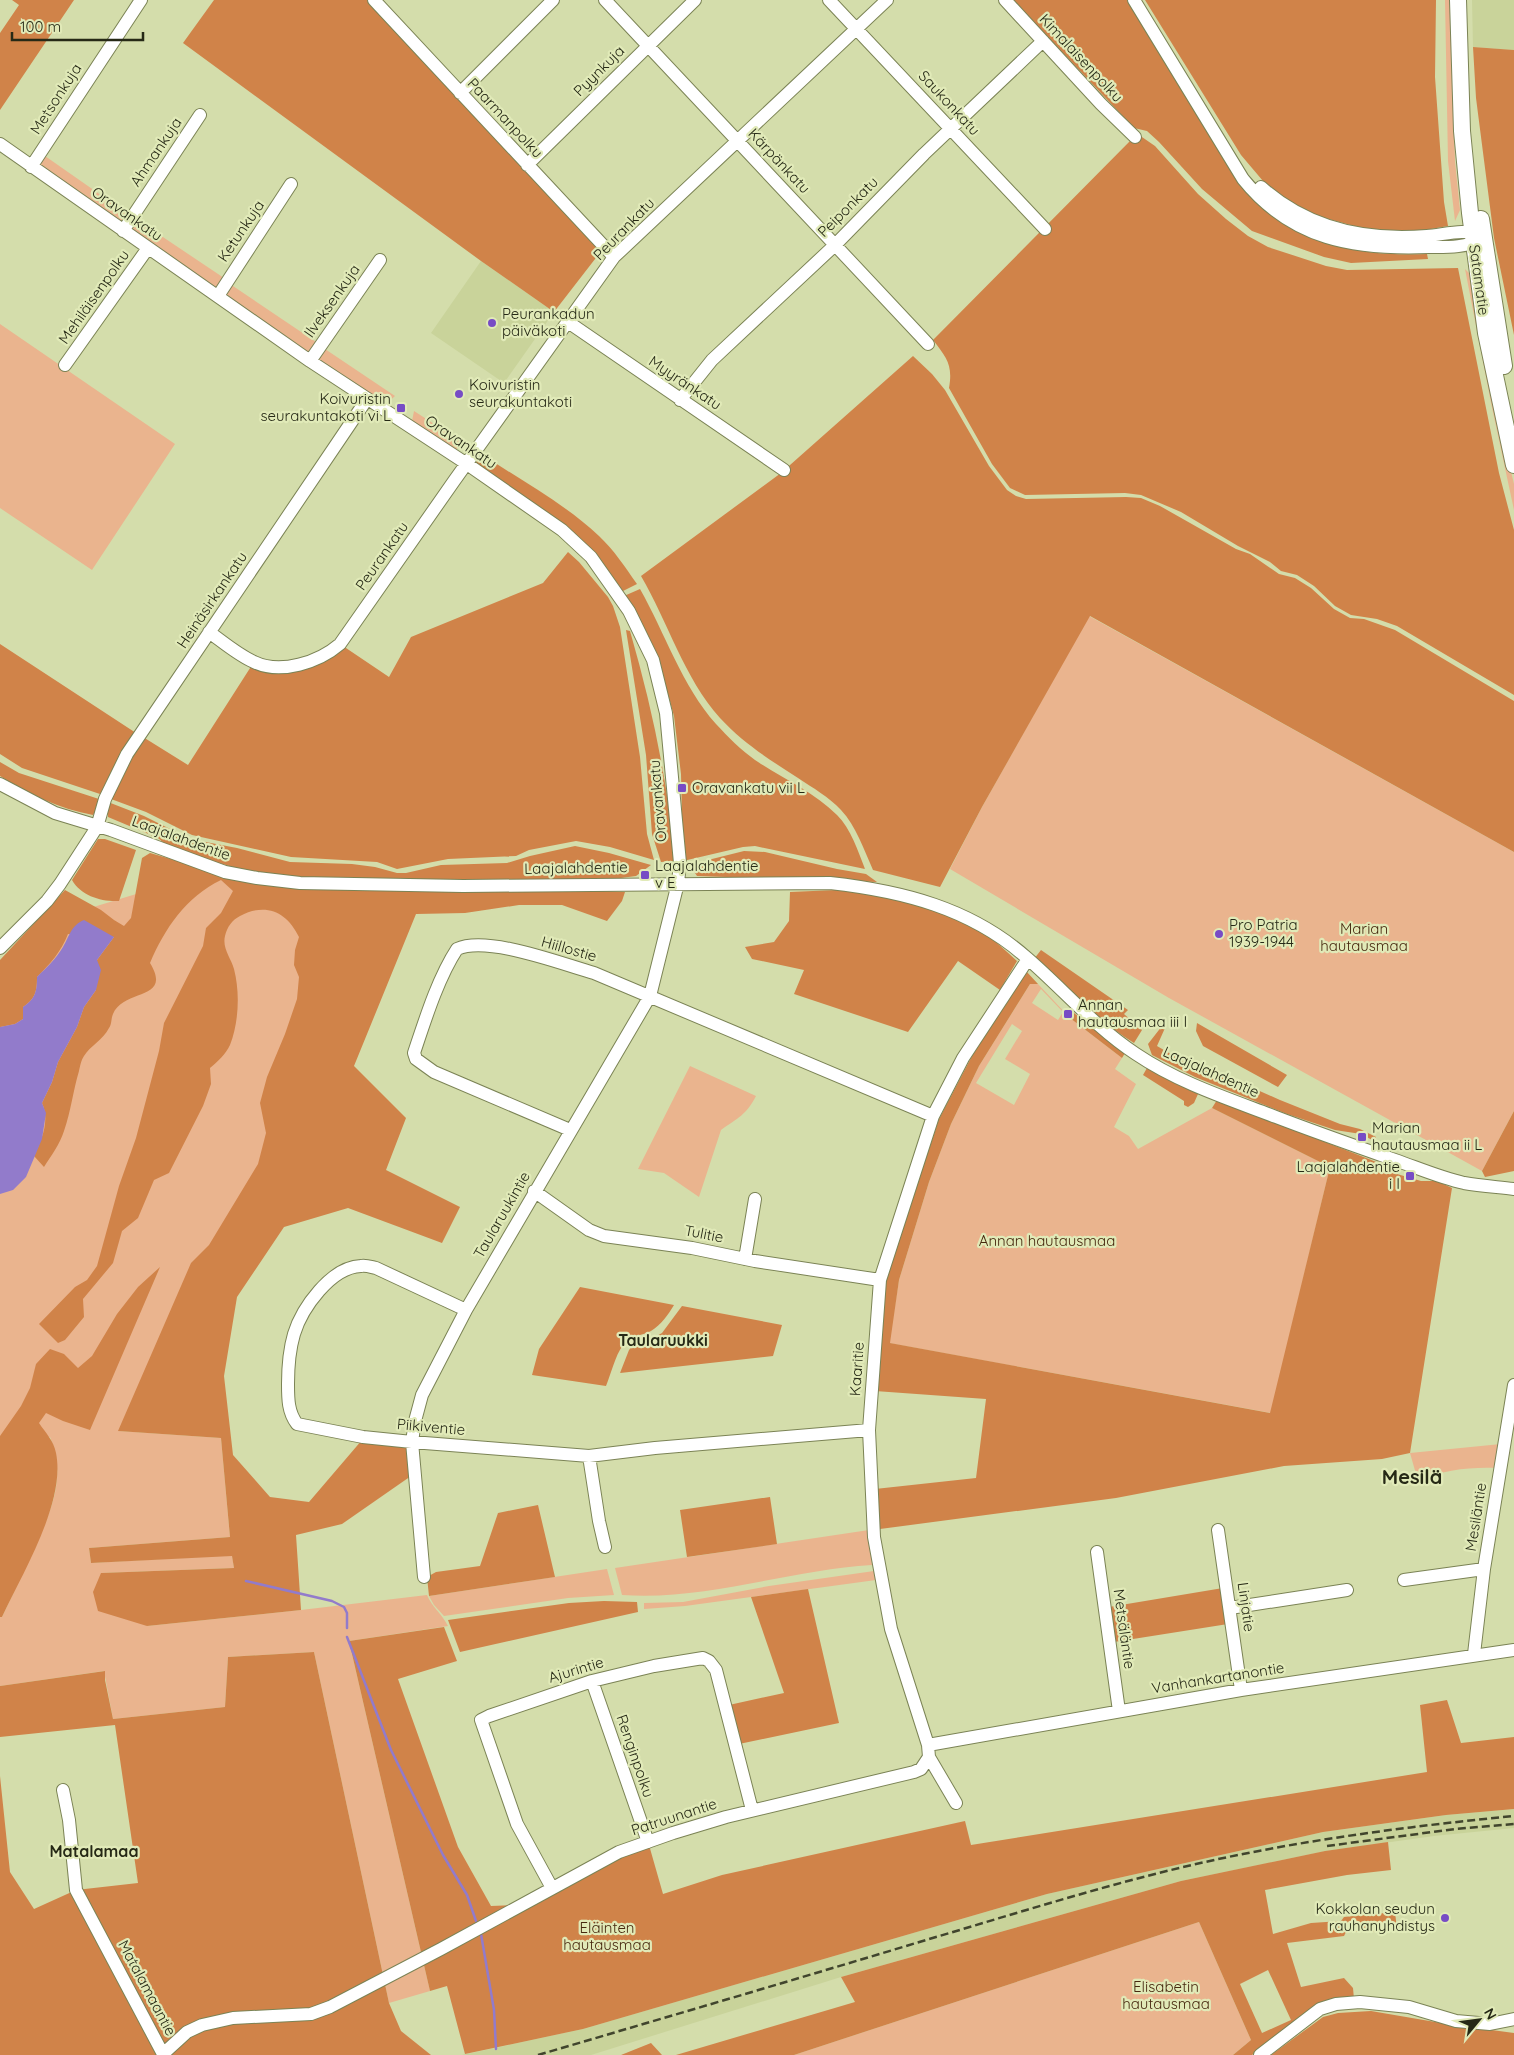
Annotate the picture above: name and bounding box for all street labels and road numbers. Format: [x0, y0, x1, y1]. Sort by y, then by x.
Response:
street label: Kimalaisenpolku [1036, 9, 1127, 106]
street label: Pyynkuja [569, 41, 628, 100]
street label: Metsonkuja [26, 60, 86, 138]
street label: Saukonkatu [914, 66, 984, 139]
street label: Paarmanpolku [463, 74, 547, 162]
street label: Ahmankuja [126, 114, 186, 190]
street label: Kärpänkatu [744, 124, 814, 197]
street label: Peiponkatu [813, 172, 882, 241]
street label: Oravankatu [88, 182, 166, 245]
street label: Peurankatu [589, 193, 658, 264]
street label: Ketunkuja [213, 196, 268, 265]
street label: Satamatie [1465, 243, 1494, 317]
street label: Mehiläisenpolku [54, 246, 133, 347]
street label: Ilveksenkuja [299, 260, 364, 341]
street label: Myyränkatu [645, 351, 725, 414]
street label: Oravankatu [422, 411, 501, 472]
street label: Peurankatu [351, 518, 412, 594]
street label: Heinäsirkankatu [172, 548, 251, 652]
street label: Oravankatu [644, 759, 671, 843]
street label: Laajalahdentie [129, 811, 233, 864]
street label: Laajalahdentie [524, 857, 628, 878]
street label: Hiillostie [539, 932, 599, 965]
street label: Laajalahdentie [1160, 1042, 1262, 1101]
street label: Taularuukintie [469, 1168, 534, 1262]
street label: Tulitie [683, 1220, 725, 1247]
street label: Kaaritie [845, 1341, 868, 1397]
street label: Piikiventie [396, 1414, 466, 1439]
street label: Mesiläntie [1461, 1481, 1490, 1553]
street label: Linjatie [1234, 1581, 1259, 1633]
street label: Metsäläntie [1109, 1588, 1140, 1670]
street label: Ajurintie [546, 1652, 606, 1687]
street label: Vanhankartanontie [1150, 1658, 1286, 1697]
street label: Renginpolku [612, 1712, 659, 1800]
street label: Patruunantie [629, 1794, 719, 1839]
street label: Matalamaantie [114, 1937, 181, 2039]

